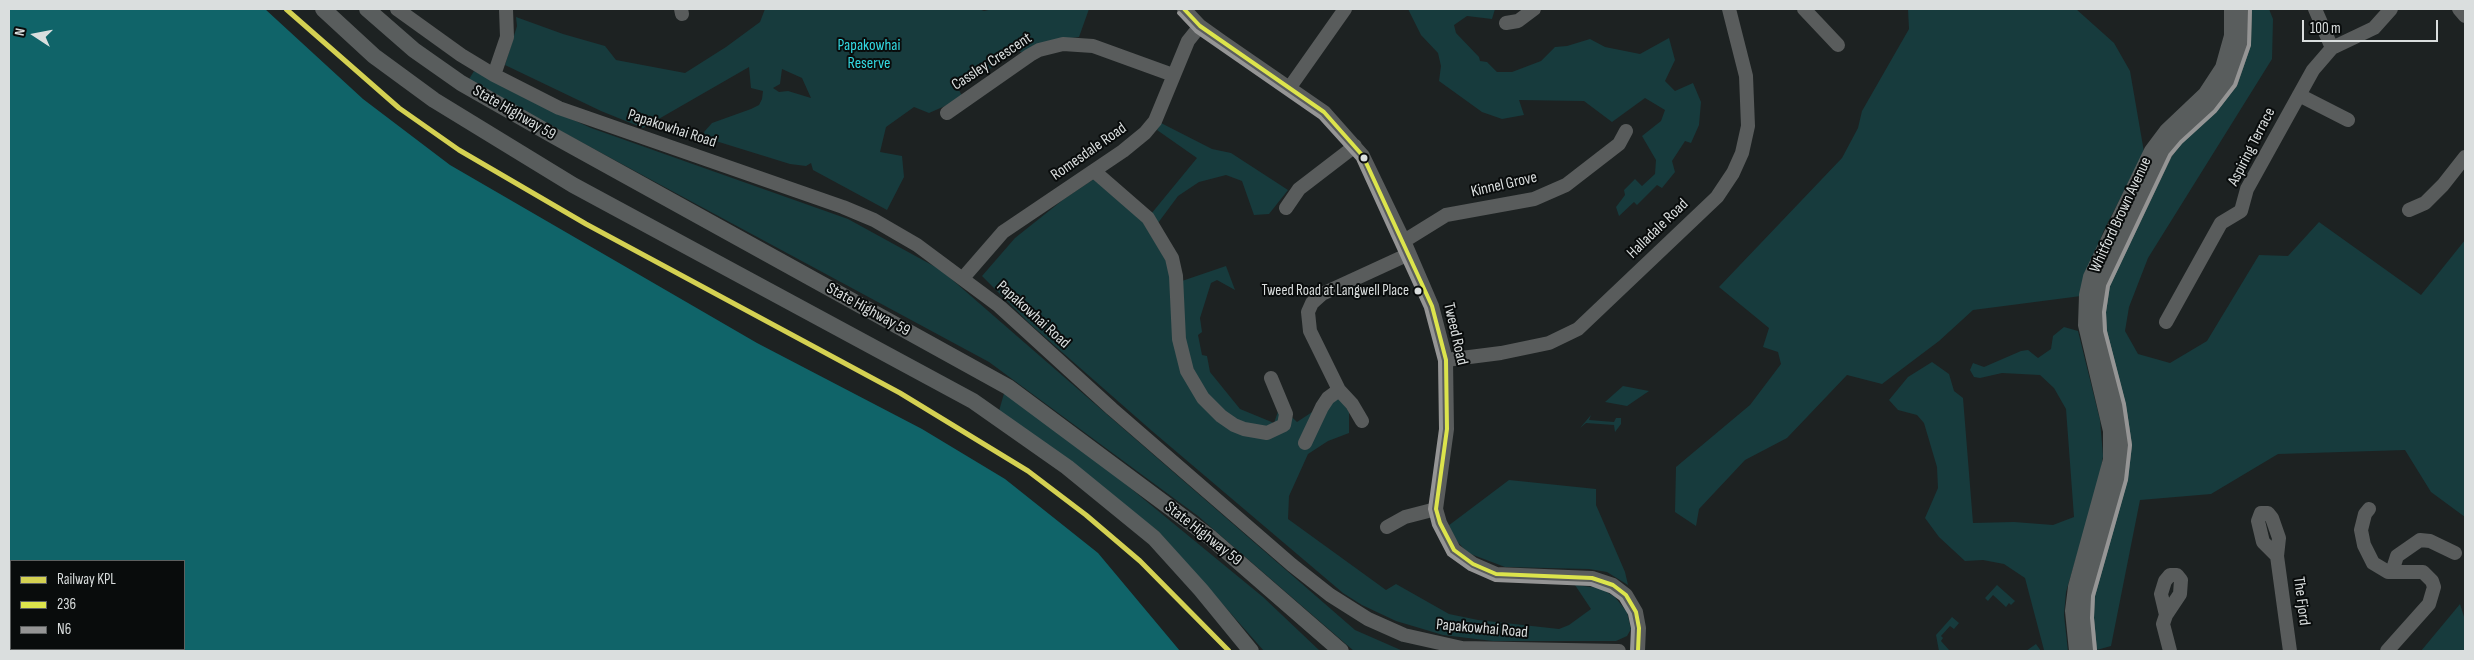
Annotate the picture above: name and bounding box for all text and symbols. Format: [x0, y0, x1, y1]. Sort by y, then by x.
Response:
north arrow [10, 10, 60, 60]
scale bar [2304, 10, 2440, 42]
text: 100 m [2310, 19, 2341, 38]
text: N [11, 27, 29, 37]
street label: Cassley Crescent [948, 29, 1036, 95]
park label: Papakowhai Reserve [838, 36, 900, 74]
street label: State Highway 59 [469, 81, 559, 145]
street label: Aspiring Terrace [2224, 105, 2280, 189]
street label: Papakowhai Road [625, 106, 719, 152]
street label: Romesdale Road [1048, 119, 1130, 185]
unlabelled marker [1359, 153, 1369, 163]
street label: Whitford Brown Avenue [2086, 154, 2156, 276]
street label: Kinnel Grove [1469, 168, 1539, 202]
street label: Halladale Road [1623, 195, 1693, 263]
street label: Papakowhai Road [992, 277, 1074, 353]
street label: State Highway 59 [823, 279, 913, 341]
place label: Tweed Road at Langwell Place [1262, 282, 1409, 300]
marker: Tweed Road at Langwell Place [1413, 286, 1423, 296]
street label: Tweed Road [1439, 301, 1471, 367]
street label: State Highway 59 [1160, 498, 1246, 570]
legend [10, 560, 185, 650]
text: Railway KPL [57, 570, 116, 589]
street label: The Fjord [2288, 576, 2314, 626]
text: 236 [57, 595, 76, 614]
street label: Papakowhai Road [1435, 615, 1529, 643]
text: N6 [57, 620, 71, 639]

